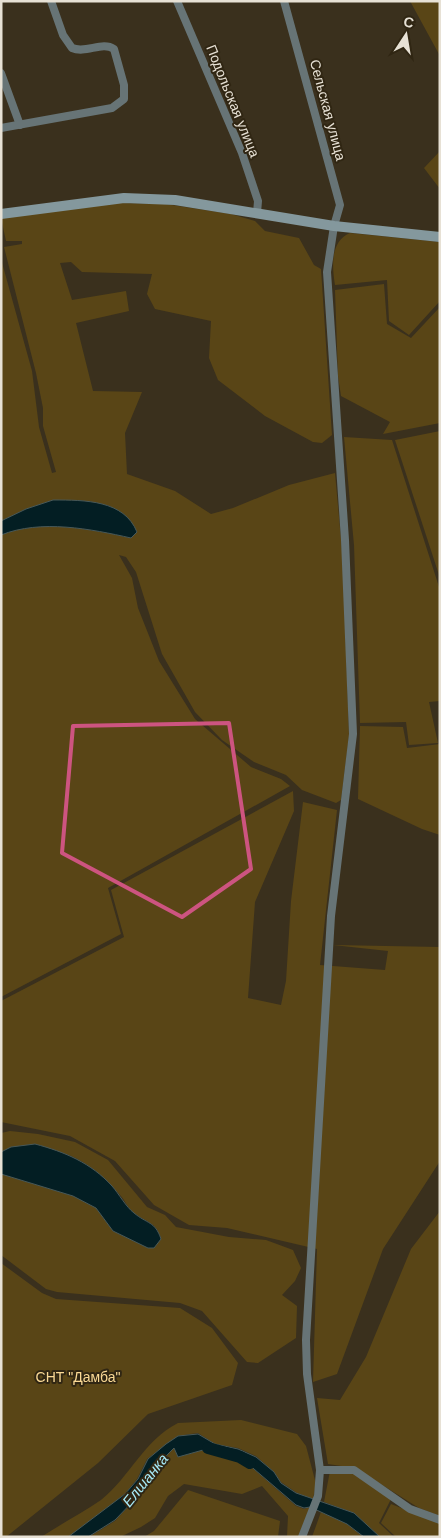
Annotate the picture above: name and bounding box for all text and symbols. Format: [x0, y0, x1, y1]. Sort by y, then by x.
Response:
north arrow [381, 10, 431, 60]
text: С [402, 13, 415, 31]
street label: Подольская улица [203, 42, 263, 160]
street label: Сельская улица [307, 58, 349, 163]
park label: СНТ "Дамба" [36, 1369, 120, 1385]
water label: Елшанка [119, 1450, 171, 1510]

